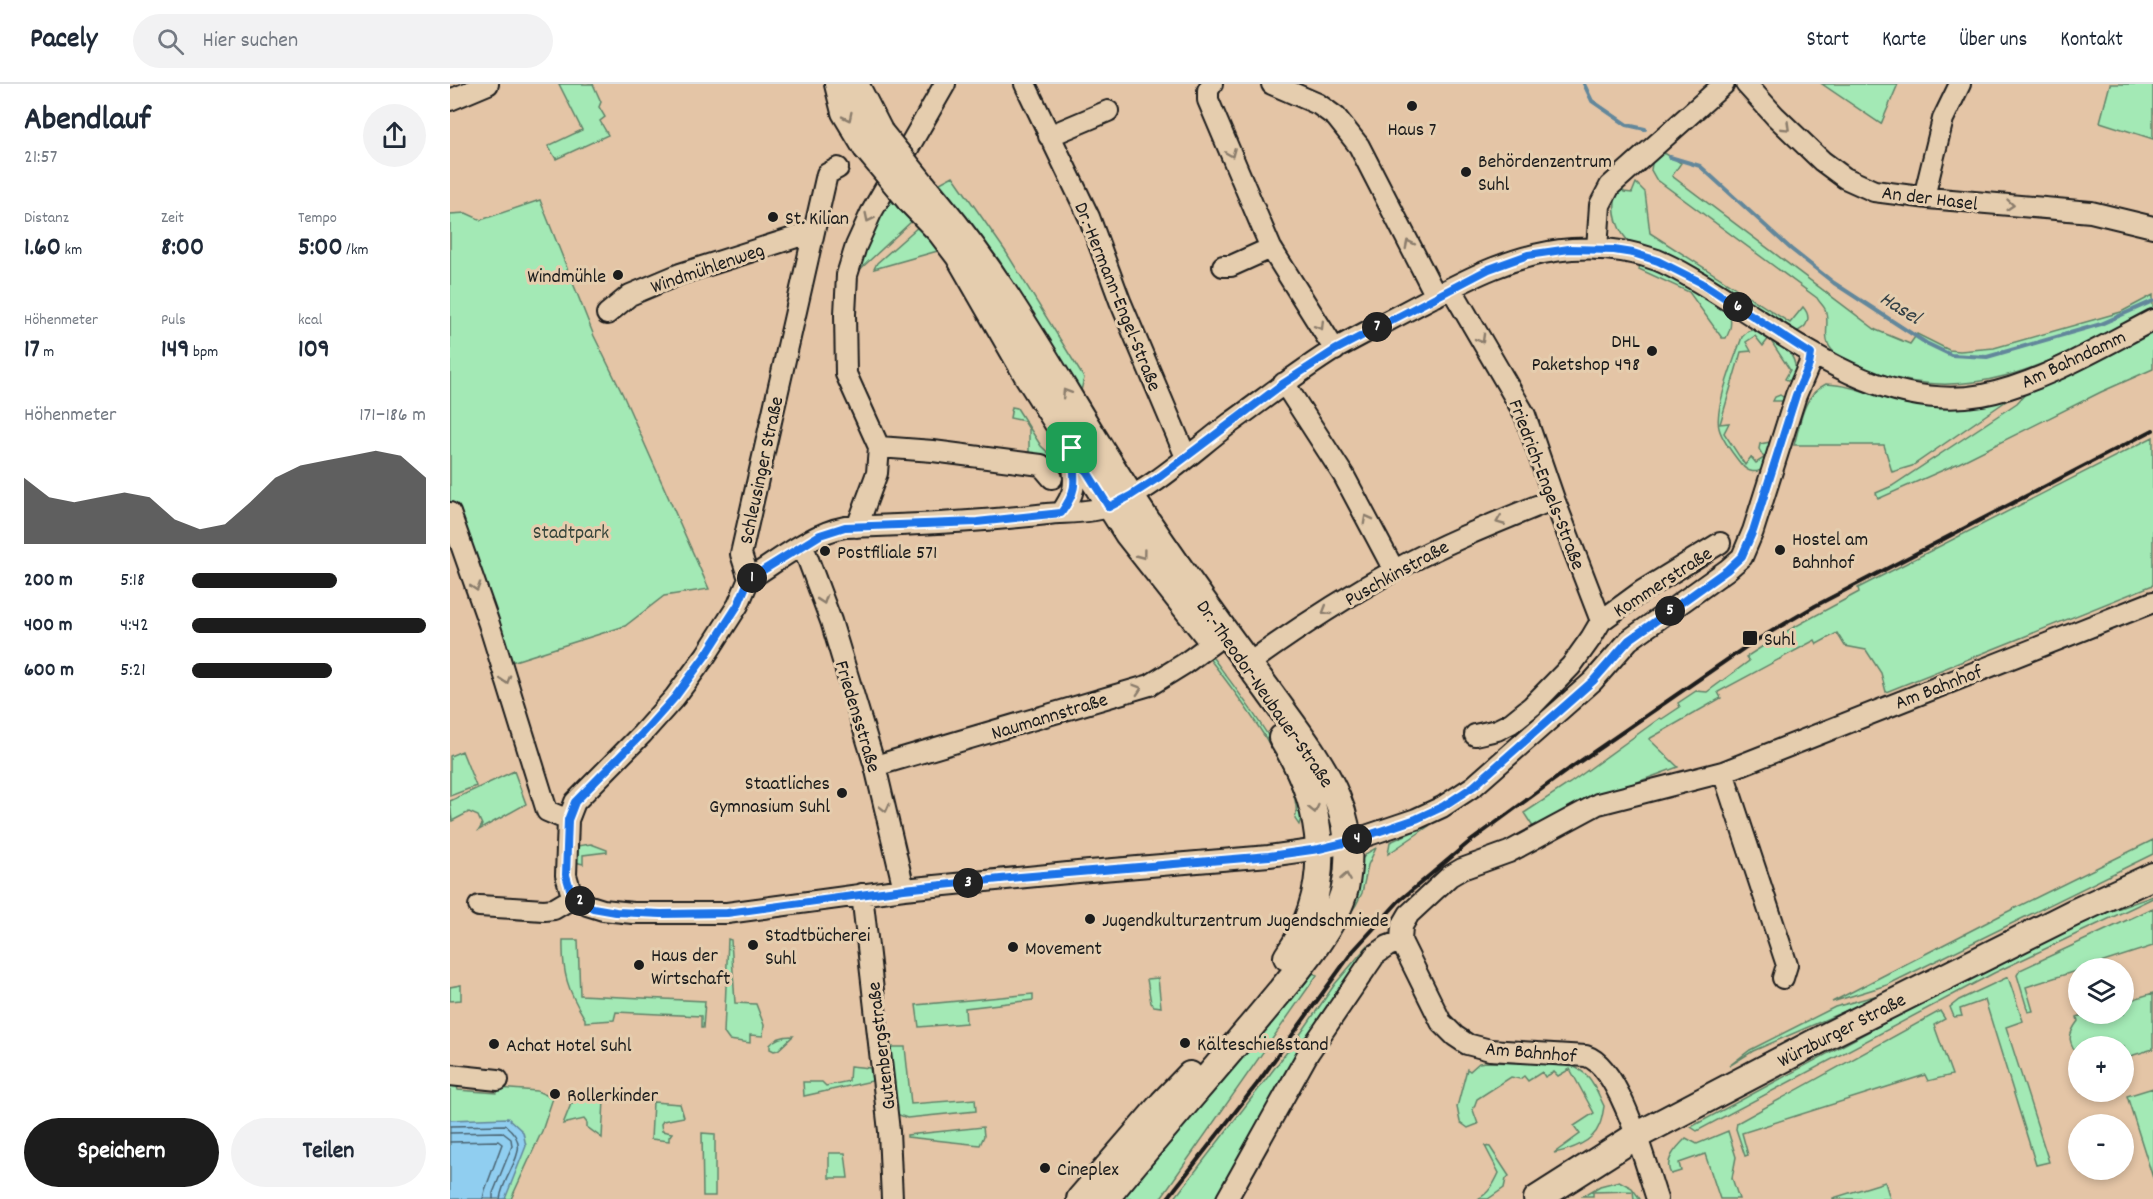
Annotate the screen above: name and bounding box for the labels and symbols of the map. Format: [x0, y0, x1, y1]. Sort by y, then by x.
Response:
marker: Haus 7 [1405, 99, 1419, 113]
one-way arrow [841, 111, 852, 122]
place label: Haus 7 [1388, 117, 1436, 145]
one-way arrow [1779, 119, 1790, 130]
one-way arrow [1224, 147, 1236, 158]
place label: Behördenzentrum Suhl [1478, 149, 1612, 200]
marker: Behördenzentrum Suhl [1459, 165, 1473, 179]
street label: An der Hasel [1880, 180, 1979, 220]
street label: Dr.-Hermann-Engel-Straße [1065, 198, 1167, 396]
one-way arrow [2005, 198, 2014, 211]
place label: St. Kilian [785, 206, 849, 234]
marker: St. Kilian [766, 210, 780, 224]
one-way arrow [865, 211, 877, 222]
street label: Windmühlenweg [647, 237, 769, 302]
one-way arrow [1405, 239, 1417, 250]
place label: Windmühle [527, 264, 606, 292]
marker: Windmühle [611, 268, 625, 282]
water label: Hasel [1873, 285, 1928, 335]
pin: 6 [1723, 292, 1753, 322]
pin: 7 [1362, 312, 1392, 342]
one-way arrow [1313, 320, 1325, 330]
street label: Am Bahndamm [2017, 324, 2131, 397]
place label: DHL Paketshop 498 [1531, 329, 1640, 380]
one-way arrow [1474, 333, 1485, 343]
marker: DHL Paketshop 498 [1645, 344, 1659, 358]
one-way arrow [1062, 389, 1074, 399]
street label: Schleusinger Straße [734, 394, 792, 547]
street label: Friedrich-Engels-Straße [1500, 396, 1591, 575]
pin [1046, 422, 1097, 473]
one-way arrow [1495, 514, 1506, 526]
one-way arrow [1363, 515, 1374, 525]
park label: Stadtpark [533, 520, 609, 548]
place label: Hostel am Bahnhof [1792, 527, 1868, 578]
street label: Puschkinstraße [1340, 534, 1455, 615]
place label: Postfiliale 571 [837, 540, 937, 568]
street label: Kommerstraße [1609, 541, 1719, 626]
marker: Hostel am Bahnhof [1773, 543, 1787, 557]
marker: Postfiliale 571 [818, 544, 832, 558]
one-way arrow [1135, 548, 1146, 559]
pin: 1 [737, 563, 767, 593]
one-way arrow [469, 581, 482, 592]
one-way arrow [816, 595, 829, 605]
street label: Dr.-Theodor-Neubauer-Straße [1188, 595, 1339, 795]
pin: 5 [1655, 596, 1685, 626]
one-way arrow [1322, 604, 1332, 615]
place label: Suhl [1764, 627, 1796, 655]
marker: Suhl [1741, 629, 1759, 647]
street label: Friedensstraße [826, 658, 886, 776]
street label: Am Bahnhof [1891, 659, 1988, 718]
one-way arrow [499, 674, 511, 685]
one-way arrow [1132, 683, 1143, 696]
street label: Naumannstraße [988, 687, 1112, 749]
place label: Staatliches Gymnasium Suhl [709, 771, 830, 822]
marker: Staatliches Gymnasium Suhl [835, 786, 849, 800]
one-way arrow [877, 802, 890, 812]
one-way arrow [1307, 804, 1320, 814]
pin: 4 [1342, 824, 1372, 854]
pin: 3 [953, 868, 983, 898]
one-way arrow [1340, 872, 1352, 881]
pin: 2 [565, 886, 595, 916]
place label: Jugendkulturzentrum Jugendschmiede [1102, 908, 1389, 936]
marker: Jugendkulturzentrum Jugendschmiede [1083, 912, 1097, 926]
place label: Stadtbücherei Suhl [765, 923, 871, 974]
place label: Movement [1025, 936, 1102, 964]
marker: Stadtbücherei Suhl [746, 938, 760, 952]
marker: Movement [1006, 940, 1020, 954]
place label: Haus der Wirtschaft [651, 943, 730, 994]
marker: Haus der Wirtschaft [632, 958, 646, 972]
street label: Gutenbergstraße [861, 980, 905, 1111]
street label: Würzburger Straße [1773, 987, 1912, 1076]
place label: Kälteschießstand [1197, 1032, 1329, 1060]
place label: Achat Hotel Suhl [506, 1033, 632, 1061]
marker: Kälteschießstand [1178, 1036, 1192, 1050]
street label: Am Bahnhof [1484, 1036, 1579, 1072]
marker: Achat Hotel Suhl [487, 1037, 501, 1051]
place label: Rollerkinder [567, 1083, 659, 1111]
marker: Rollerkinder [548, 1087, 562, 1101]
place label: Cineplex [1057, 1157, 1119, 1185]
marker: Cineplex [1038, 1161, 1052, 1175]

